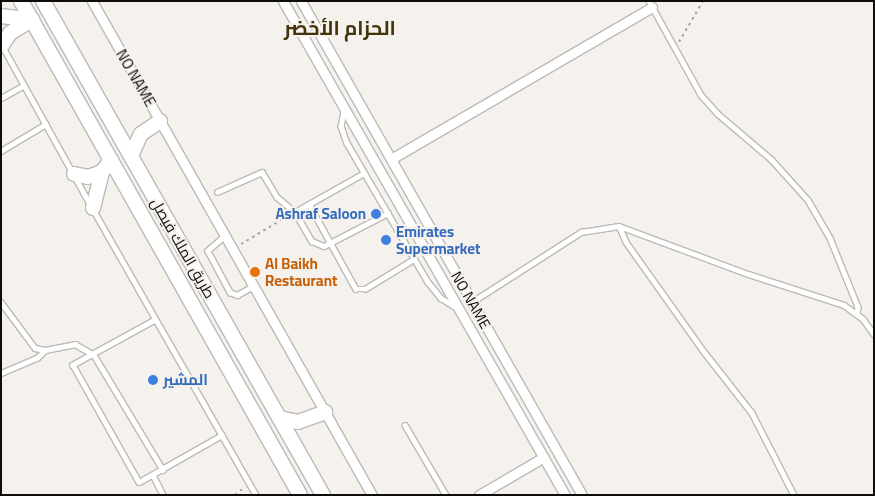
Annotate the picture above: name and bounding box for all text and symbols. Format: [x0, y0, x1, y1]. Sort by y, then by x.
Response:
district label: الحزام الأخضر [284, 15, 396, 39]
street label: NO NAME [112, 46, 160, 110]
street label: طريق الملك فيصل [147, 195, 219, 301]
place label: Ashraf Saloon [275, 205, 366, 223]
marker: Ashraf Saloon [370, 208, 382, 220]
place label: Emirates Supermarket [396, 222, 480, 257]
marker: Emirates Supermarket [380, 234, 392, 246]
place label: Al Baikh Restaurant [265, 254, 337, 289]
marker: Al Baikh Restaurant [249, 266, 261, 278]
street label: NO NAME [447, 268, 495, 332]
place label: المشير [163, 371, 208, 389]
marker: المشير [147, 374, 159, 386]

